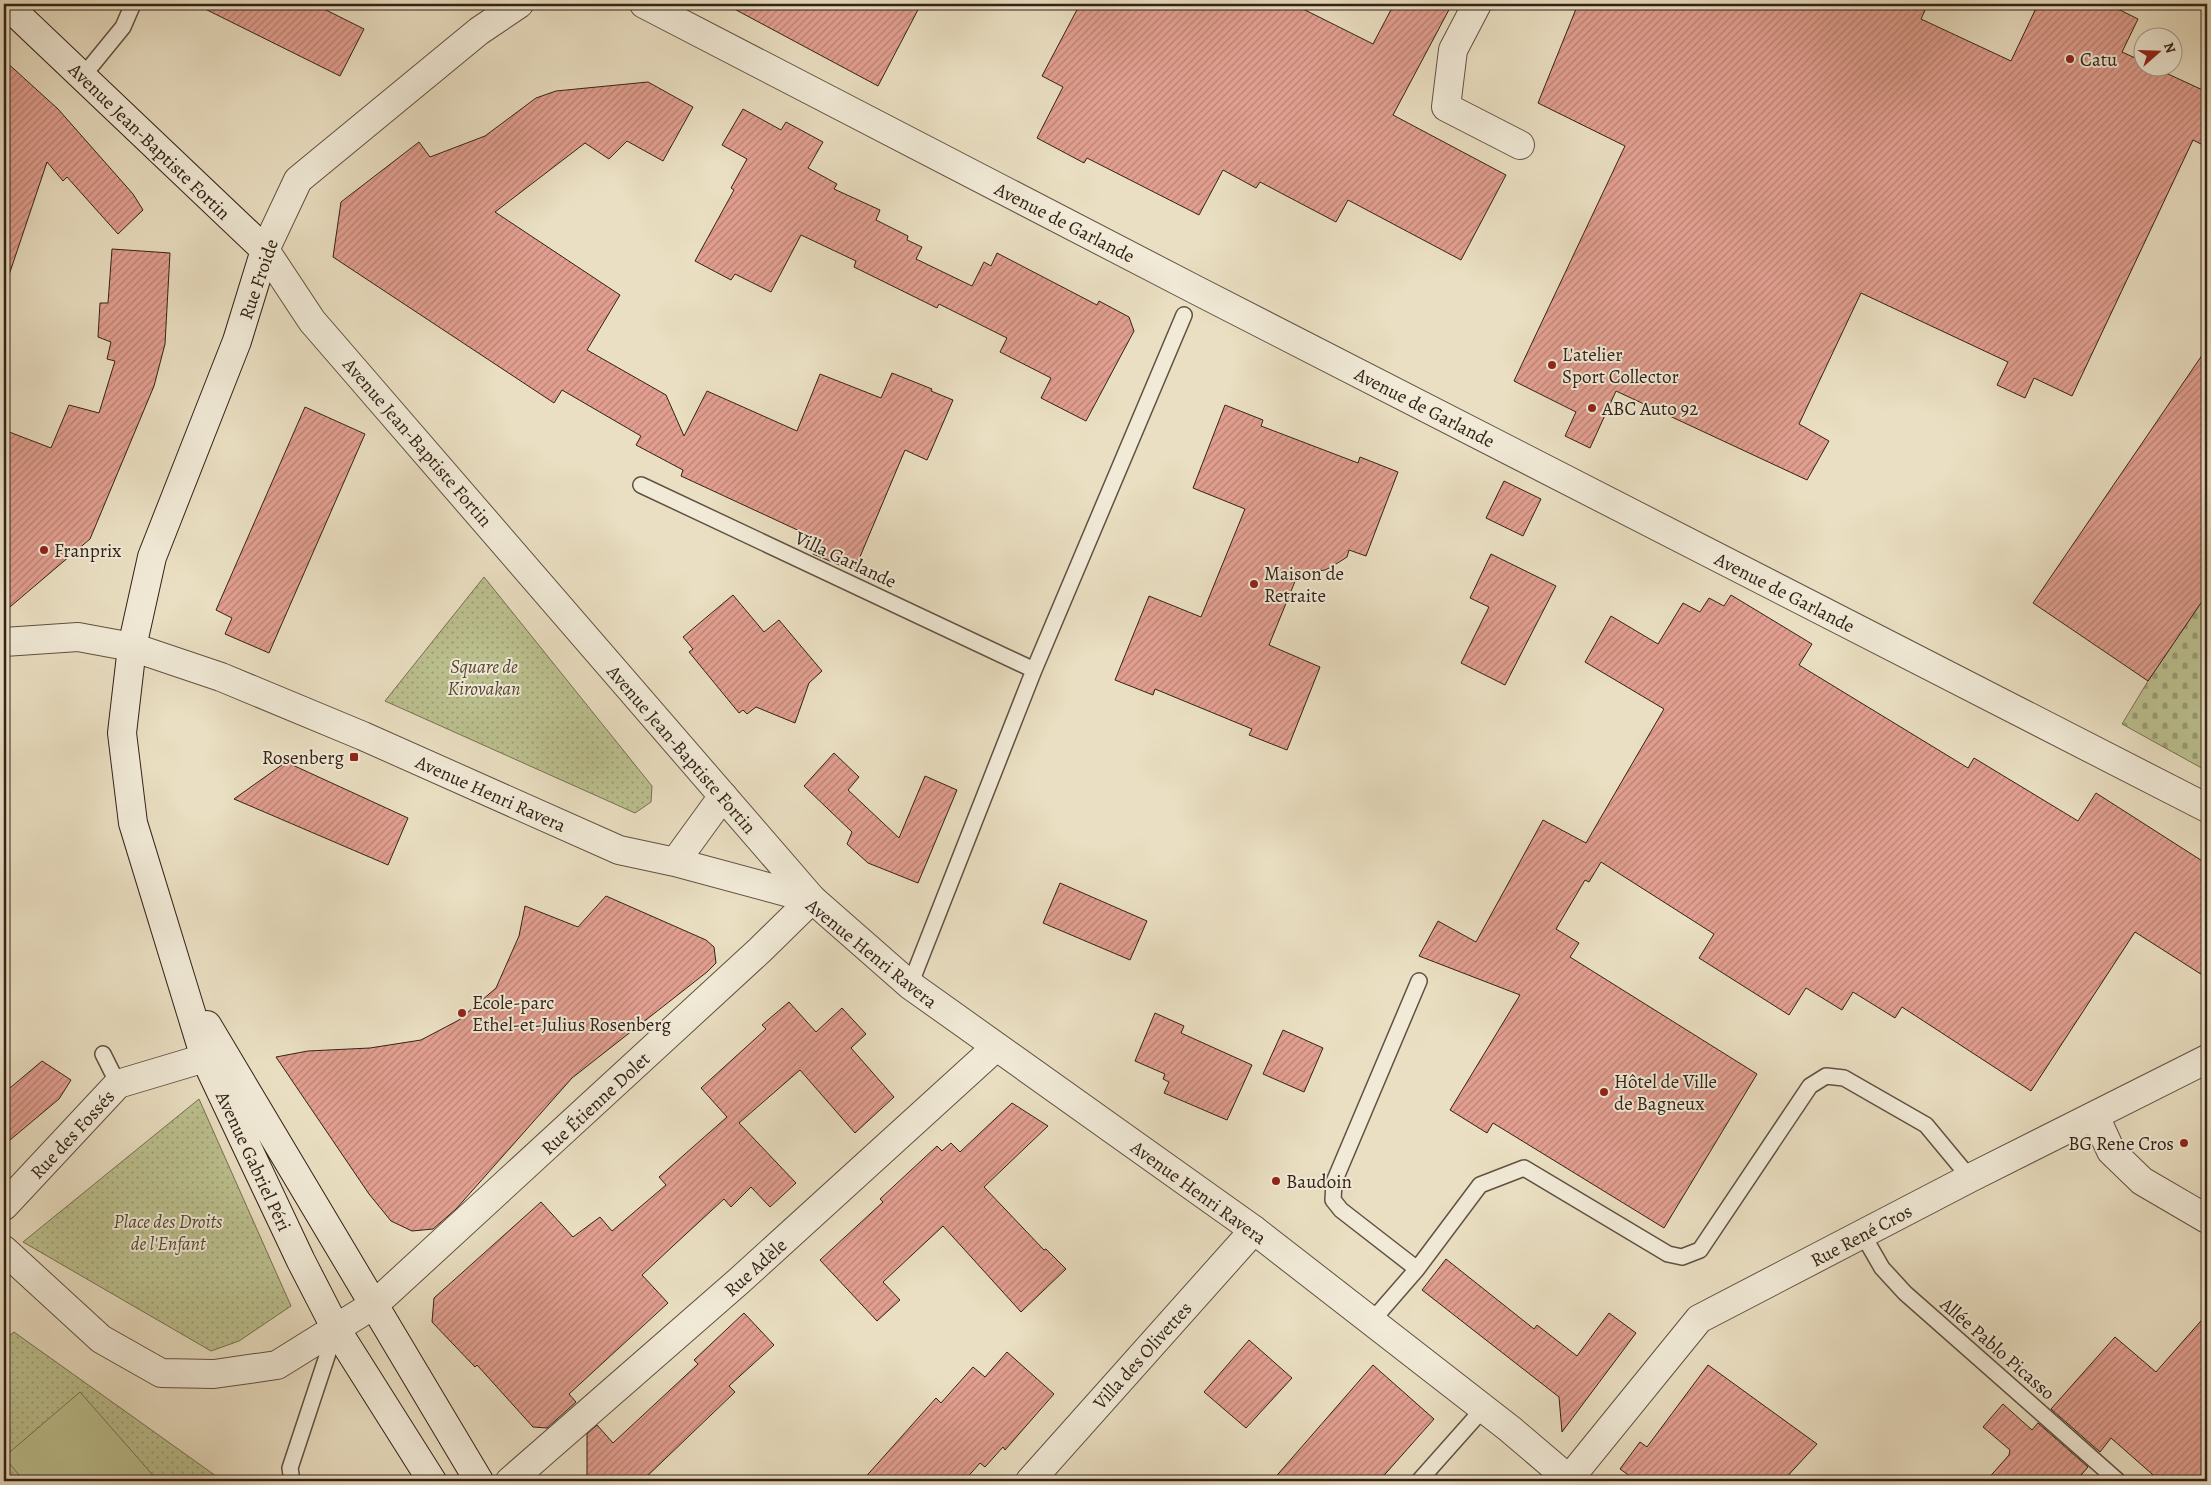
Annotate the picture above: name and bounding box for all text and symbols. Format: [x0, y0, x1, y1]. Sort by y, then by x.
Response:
north arrow [2134, 28, 2184, 78]
text: N [2159, 40, 2180, 56]
place label: Catu [2080, 47, 2118, 73]
marker: Catu [2064, 53, 2076, 65]
street label: Avenue Jean-Baptiste Fortin [62, 57, 236, 226]
street label: Avenue de Garlande [989, 176, 1139, 269]
street label: Rue Froide [233, 236, 285, 323]
place label: L'atelier Sport Collector [1562, 342, 1679, 390]
street label: Avenue Jean-Baptiste Fortin [336, 352, 498, 533]
marker: L'atelier Sport Collector [1546, 359, 1558, 371]
street label: Avenue de Garlande [1349, 361, 1499, 454]
place label: ABC Auto 92 [1601, 396, 1698, 422]
marker: ABC Auto 92 [1586, 402, 1598, 414]
street label: Villa Garlande [790, 525, 901, 595]
place label: Franprix [54, 538, 121, 564]
marker: Franprix [38, 544, 50, 556]
street label: Avenue de Garlande [1709, 546, 1859, 639]
place label: Maison de Retraite [1264, 561, 1344, 609]
marker: Maison de Retraite [1248, 578, 1260, 590]
park label: Square de Kirovakan [448, 654, 520, 702]
street label: Avenue Jean-Baptiste Fortin [600, 659, 762, 840]
place label: Rosenberg [262, 745, 344, 771]
street label: Avenue Henri Ravera [410, 749, 570, 839]
marker: Rosenberg [348, 751, 360, 763]
street label: Avenue Henri Ravera [799, 892, 943, 1015]
place label: Ecole-parc Ethel-et-Julius Rosenberg [472, 990, 672, 1038]
marker: Ecole-parc Ethel-et-Julius Rosenberg [456, 1007, 468, 1019]
street label: Rue Étienne Dolet [536, 1046, 656, 1161]
place label: Hôtel de Ville de Bagneux [1614, 1069, 1717, 1117]
street label: Rue des Fossés [25, 1084, 121, 1185]
street label: Avenue Gabriel Péri [209, 1086, 297, 1236]
marker: Hôtel de Ville de Bagneux [1598, 1086, 1610, 1098]
place label: BG Rene Cros [2068, 1131, 2174, 1157]
street label: Avenue Henri Ravera [1124, 1134, 1272, 1251]
marker: BG Rene Cros [2178, 1137, 2190, 1149]
place label: Baudoin [1286, 1169, 1352, 1195]
marker: Baudoin [1270, 1175, 1282, 1187]
street label: Rue René Cros [1806, 1198, 1917, 1274]
park label: Place des Droits de l'Enfant [114, 1209, 223, 1257]
street label: Rue Adèle [719, 1233, 793, 1303]
street label: Allée Pablo Picasso [1934, 1291, 2060, 1406]
street label: Villa des Olivettes [1087, 1296, 1198, 1416]

